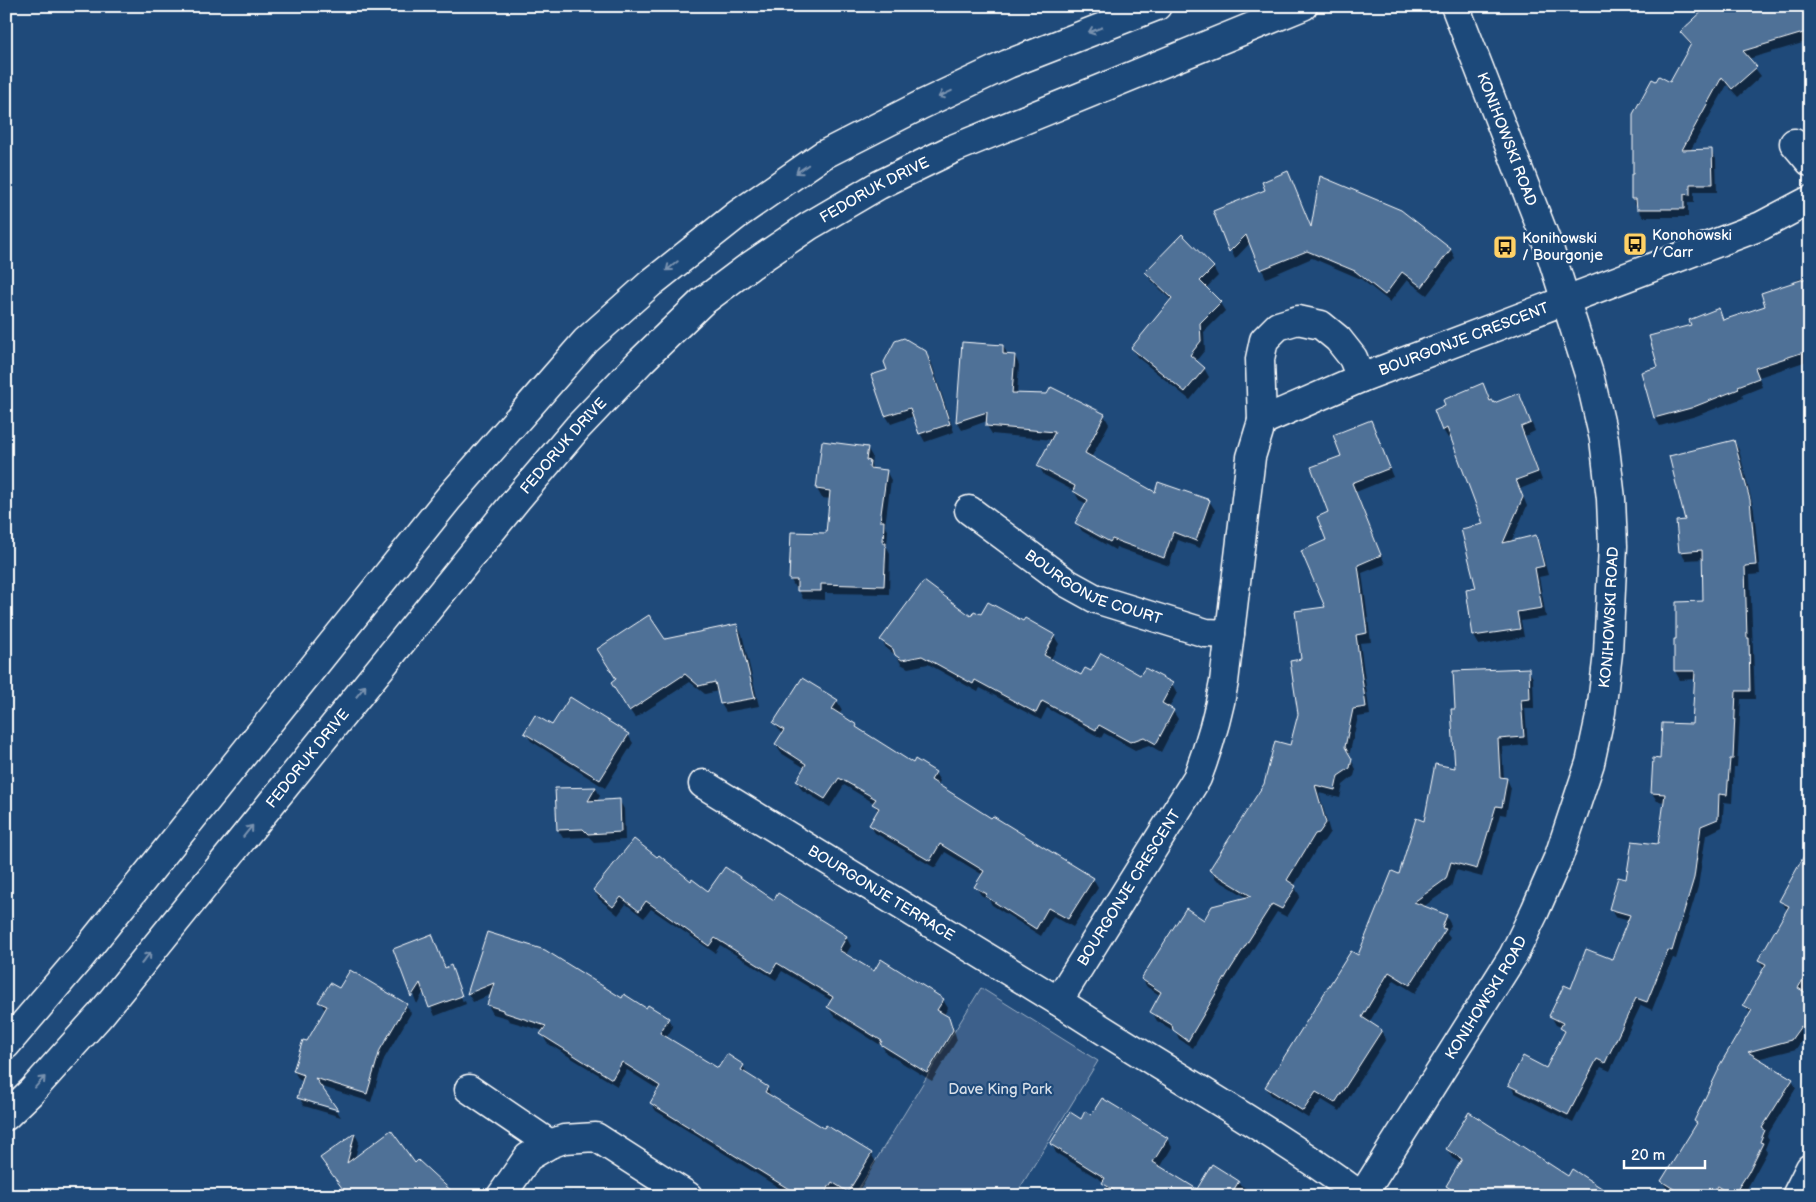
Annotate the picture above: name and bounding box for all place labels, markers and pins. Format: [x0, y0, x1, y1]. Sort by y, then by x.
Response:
place label: Konohowski / Carr [1652, 226, 1732, 262]
place label: Konihowski / Bourgonje [1522, 229, 1603, 265]
bus stop icon: Konohowski / Carr [1622, 231, 1648, 257]
bus stop icon: Konihowski / Bourgonje [1492, 234, 1518, 260]

